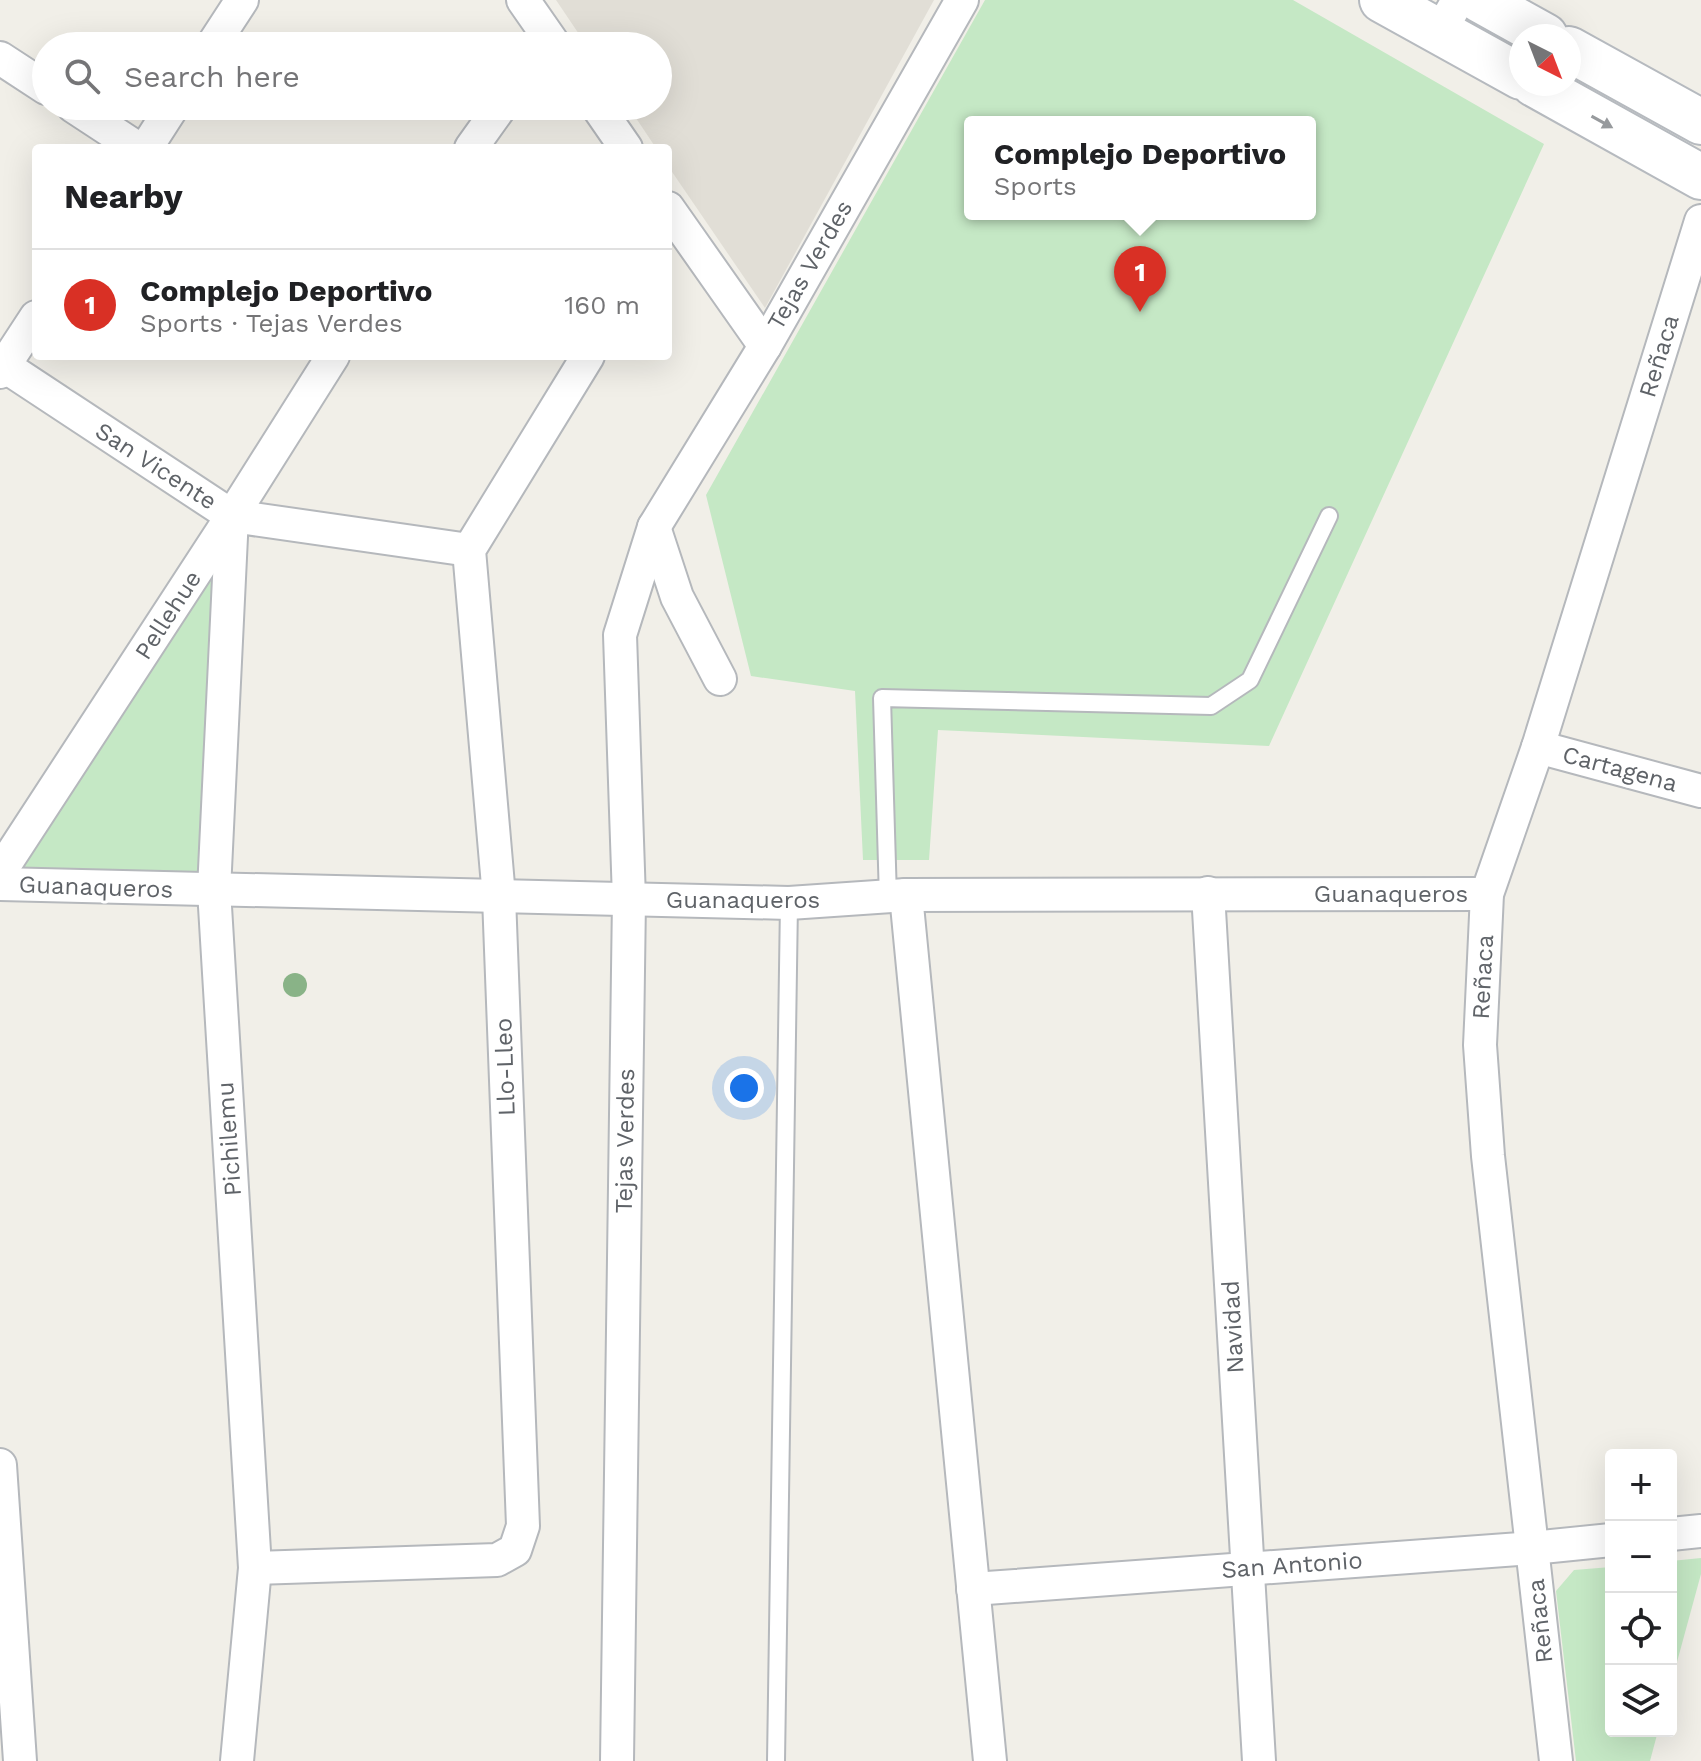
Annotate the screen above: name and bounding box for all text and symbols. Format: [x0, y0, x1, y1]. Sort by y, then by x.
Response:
north arrow [1509, 24, 1581, 96]
search box [32, 32, 672, 120]
icon: search [60, 54, 104, 98]
text: Search here [124, 59, 300, 94]
one-way arrow [1591, 115, 1614, 129]
popup [964, 116, 1316, 220]
text: Complejo Deportivo [994, 136, 1286, 171]
text: Sports [994, 171, 1077, 201]
text: Nearby [64, 176, 183, 216]
street label: Tejas Verdes [762, 195, 858, 335]
pin: 1 [1114, 246, 1166, 312]
text: Complejo Deportivo [140, 273, 432, 308]
text: 1 [84, 290, 96, 320]
text: 160 m [564, 290, 640, 320]
text: Sports · Tejas Verdes [140, 308, 403, 338]
street label: Reñaca [1633, 311, 1685, 401]
street label: San Vicente [90, 416, 222, 516]
street label: Pellehue [129, 565, 207, 665]
street label: Cartagena [1559, 740, 1681, 798]
street label: Guanaqueros [18, 870, 174, 904]
street label: Guanaqueros [1314, 880, 1468, 908]
street label: Guanaqueros [666, 886, 820, 914]
street label: Reñaca [1467, 934, 1499, 1020]
street label: Llo-Lleo [489, 1017, 521, 1117]
street label: Tejas Verdes [610, 1068, 640, 1214]
your location [724, 1068, 764, 1108]
street label: Pichilemu [211, 1081, 247, 1197]
street label: Navidad [1217, 1280, 1249, 1374]
map controls [1605, 1449, 1677, 1737]
button: + [1605, 1449, 1677, 1521]
button: − [1605, 1521, 1677, 1593]
street label: San Antonio [1220, 1546, 1364, 1584]
street label: Reñaca [1522, 1577, 1558, 1665]
button: locate [1605, 1593, 1677, 1665]
button: layers [1605, 1665, 1677, 1737]

